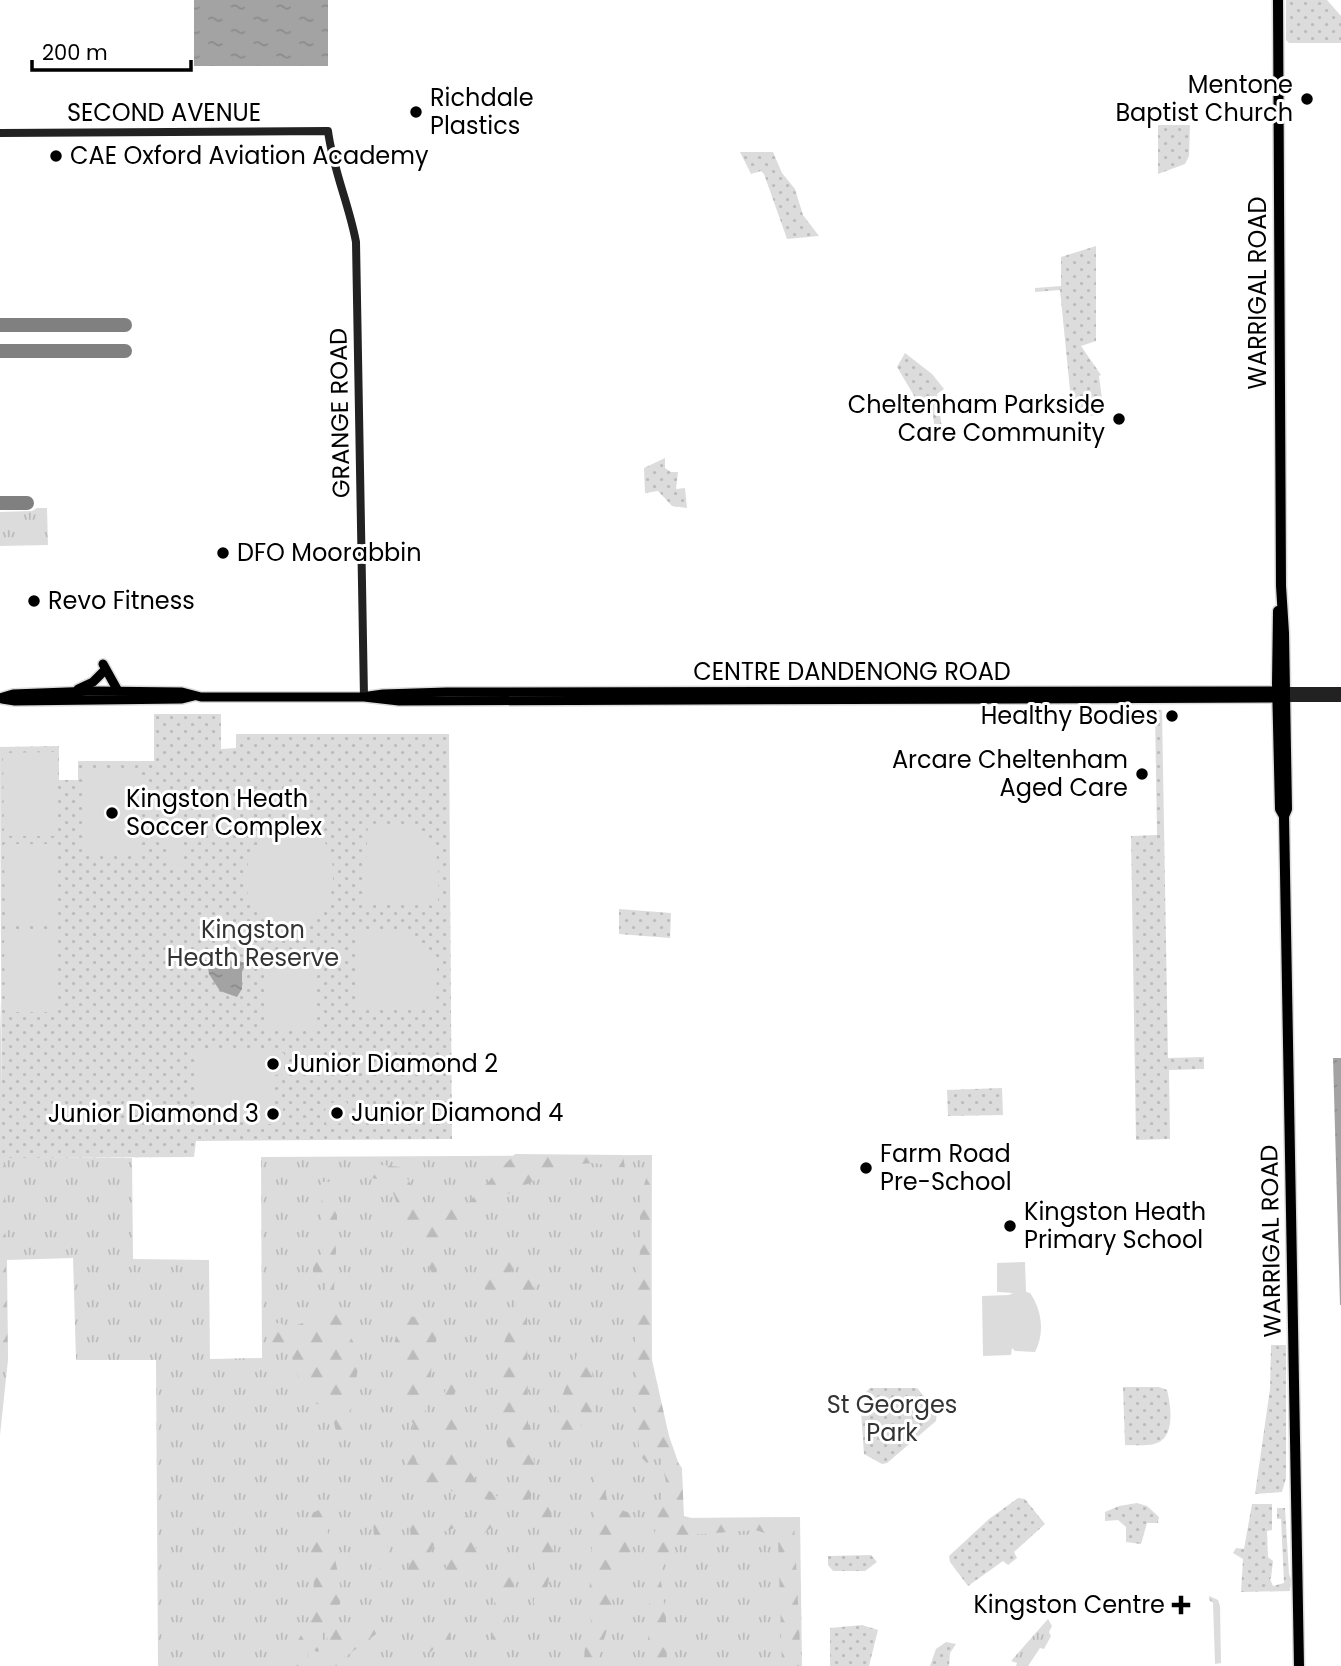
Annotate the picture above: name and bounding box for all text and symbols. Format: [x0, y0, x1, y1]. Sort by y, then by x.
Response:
scale bar [32, 28, 191, 72]
text: 200 m [42, 38, 108, 67]
place label: Mentone Baptist Church [1115, 68, 1293, 129]
place label: Richdale Plastics [430, 81, 534, 142]
marker: Mentone Baptist Church [1299, 91, 1315, 107]
street label: SECOND AVENUE [67, 96, 261, 129]
marker: Richdale Plastics [408, 104, 424, 120]
place label: CAE Oxford Aviation Academy [70, 139, 429, 172]
marker: CAE Oxford Aviation Academy [48, 148, 64, 164]
street label: WARRIGAL ROAD [1241, 197, 1274, 389]
street label: GRANGE ROAD [322, 328, 357, 498]
place label: Cheltenham Parkside Care Community [848, 388, 1105, 449]
marker: Cheltenham Parkside Care Community [1111, 411, 1127, 427]
place label: DFO Moorabbin [237, 536, 422, 569]
marker: DFO Moorabbin [215, 545, 231, 561]
place label: Revo Fitness [48, 584, 195, 617]
marker: Revo Fitness [26, 593, 42, 609]
street label: CENTRE DANDENONG ROAD [693, 655, 1011, 688]
place label: Healthy Bodies [981, 699, 1158, 732]
marker: Healthy Bodies [1164, 708, 1180, 724]
place label: Arcare Cheltenham Aged Care [892, 743, 1128, 804]
marker: Arcare Cheltenham Aged Care [1134, 766, 1150, 782]
place label: Kingston Heath Soccer Complex [126, 782, 322, 843]
marker: Kingston Heath Soccer Complex [104, 805, 120, 821]
park label: Kingston Heath Reserve [167, 913, 339, 974]
place label: Junior Diamond 2 [287, 1047, 498, 1080]
marker: Junior Diamond 2 [265, 1056, 281, 1072]
place label: Junior Diamond 4 [351, 1096, 563, 1129]
place label: Junior Diamond 3 [48, 1097, 259, 1130]
marker: Junior Diamond 4 [329, 1105, 345, 1121]
marker: Junior Diamond 3 [265, 1106, 281, 1122]
place label: Farm Road Pre-School [880, 1137, 1012, 1198]
street label: WARRIGAL ROAD [1252, 1144, 1289, 1338]
marker: Farm Road Pre-School [858, 1160, 874, 1176]
place label: Kingston Heath Primary School [1024, 1195, 1206, 1256]
marker: Kingston Heath Primary School [1002, 1218, 1018, 1234]
park label: St Georges Park [827, 1388, 957, 1449]
place label: Kingston Centre [973, 1588, 1165, 1621]
marker: Kingston Centre [1171, 1595, 1191, 1615]

